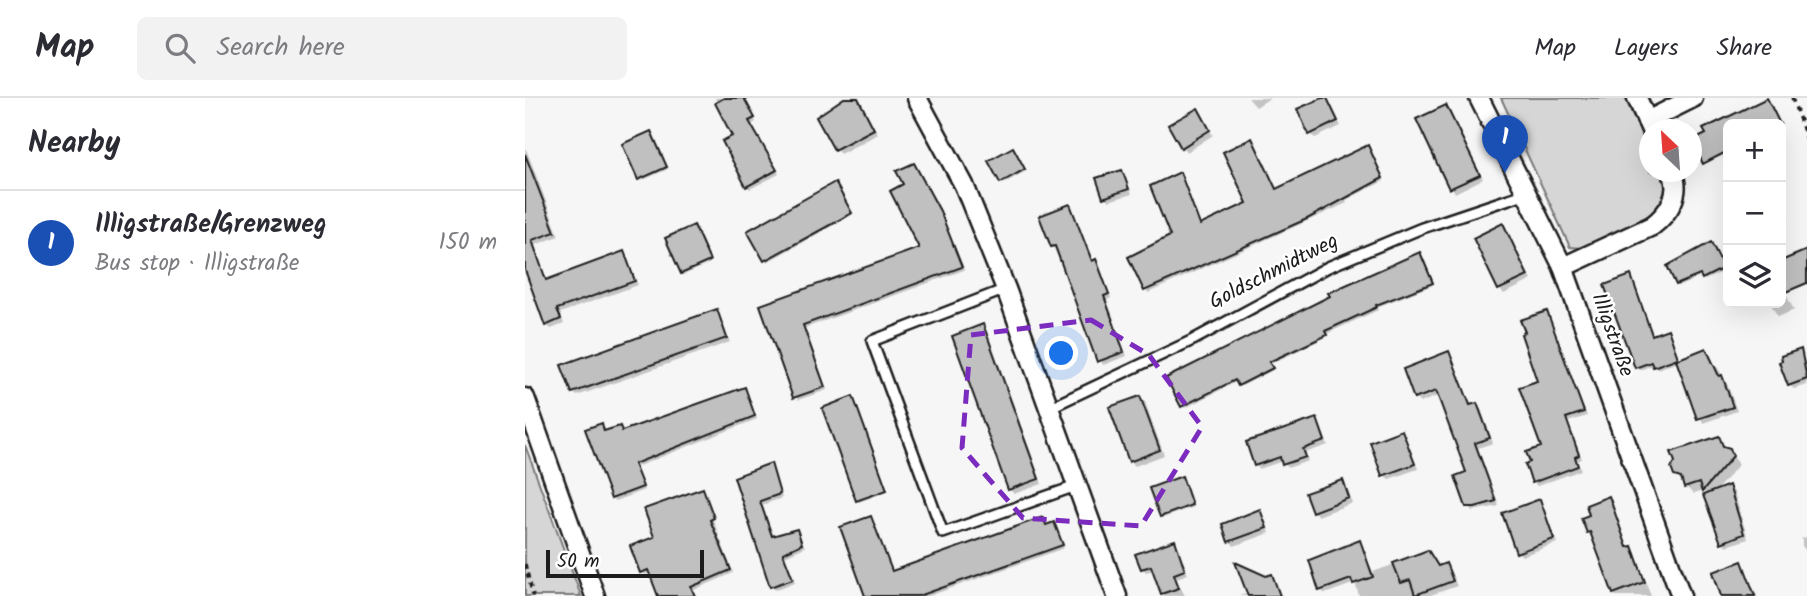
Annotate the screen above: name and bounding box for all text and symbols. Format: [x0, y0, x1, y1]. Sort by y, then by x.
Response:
search box [137, 17, 627, 80]
text: Map [35, 22, 95, 75]
text: Search here [217, 27, 345, 69]
icon: search [161, 29, 199, 67]
text: Map [1534, 29, 1576, 68]
text: Layers [1614, 29, 1678, 68]
text: Share [1716, 29, 1772, 68]
pin: 1 [1482, 115, 1528, 173]
north arrow [1639, 119, 1702, 182]
map controls [1723, 119, 1786, 308]
button: + [1723, 119, 1786, 182]
text: Nearby [28, 120, 120, 168]
button: − [1723, 182, 1786, 245]
text: Illigstraße/Grenzweg [95, 204, 326, 246]
text: 1 [48, 225, 54, 261]
text: 150 m [438, 225, 497, 261]
street label: Goldschmidtweg [1204, 225, 1344, 319]
button: layers [1723, 245, 1786, 308]
text: Bus stop · Illigstraße [95, 246, 299, 282]
street label: Illigstraße [1582, 288, 1643, 382]
your location [1044, 336, 1078, 370]
scale bar [546, 547, 703, 579]
text: 50 m [557, 547, 599, 577]

